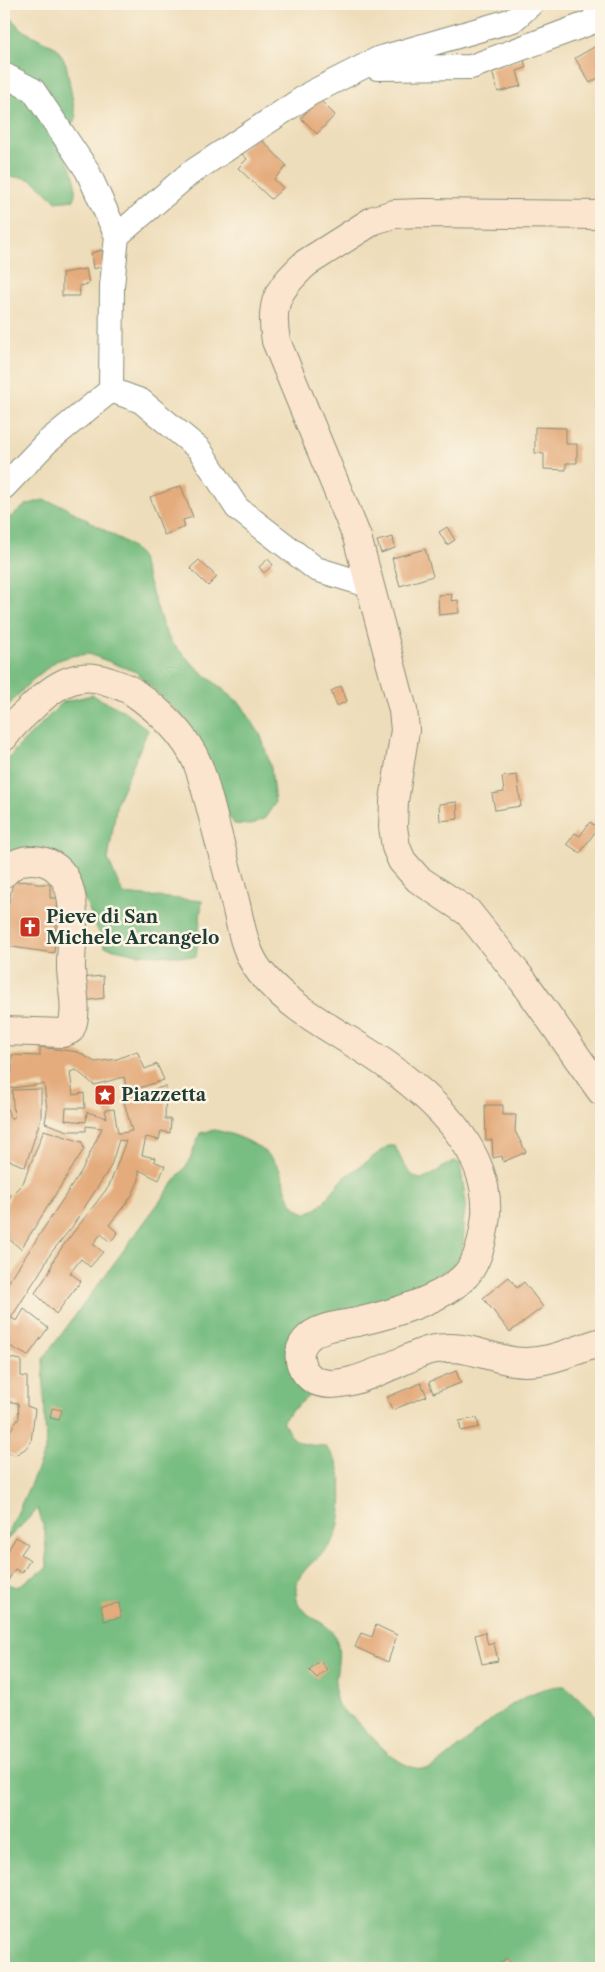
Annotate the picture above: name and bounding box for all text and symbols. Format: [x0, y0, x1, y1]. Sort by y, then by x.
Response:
place label: Pieve di San Michele Arcangelo [46, 906, 219, 949]
church icon: Pieve di San Michele Arcangelo [18, 915, 42, 939]
place icon: Piazzetta [93, 1083, 117, 1107]
place label: Piazzetta [121, 1084, 207, 1106]

